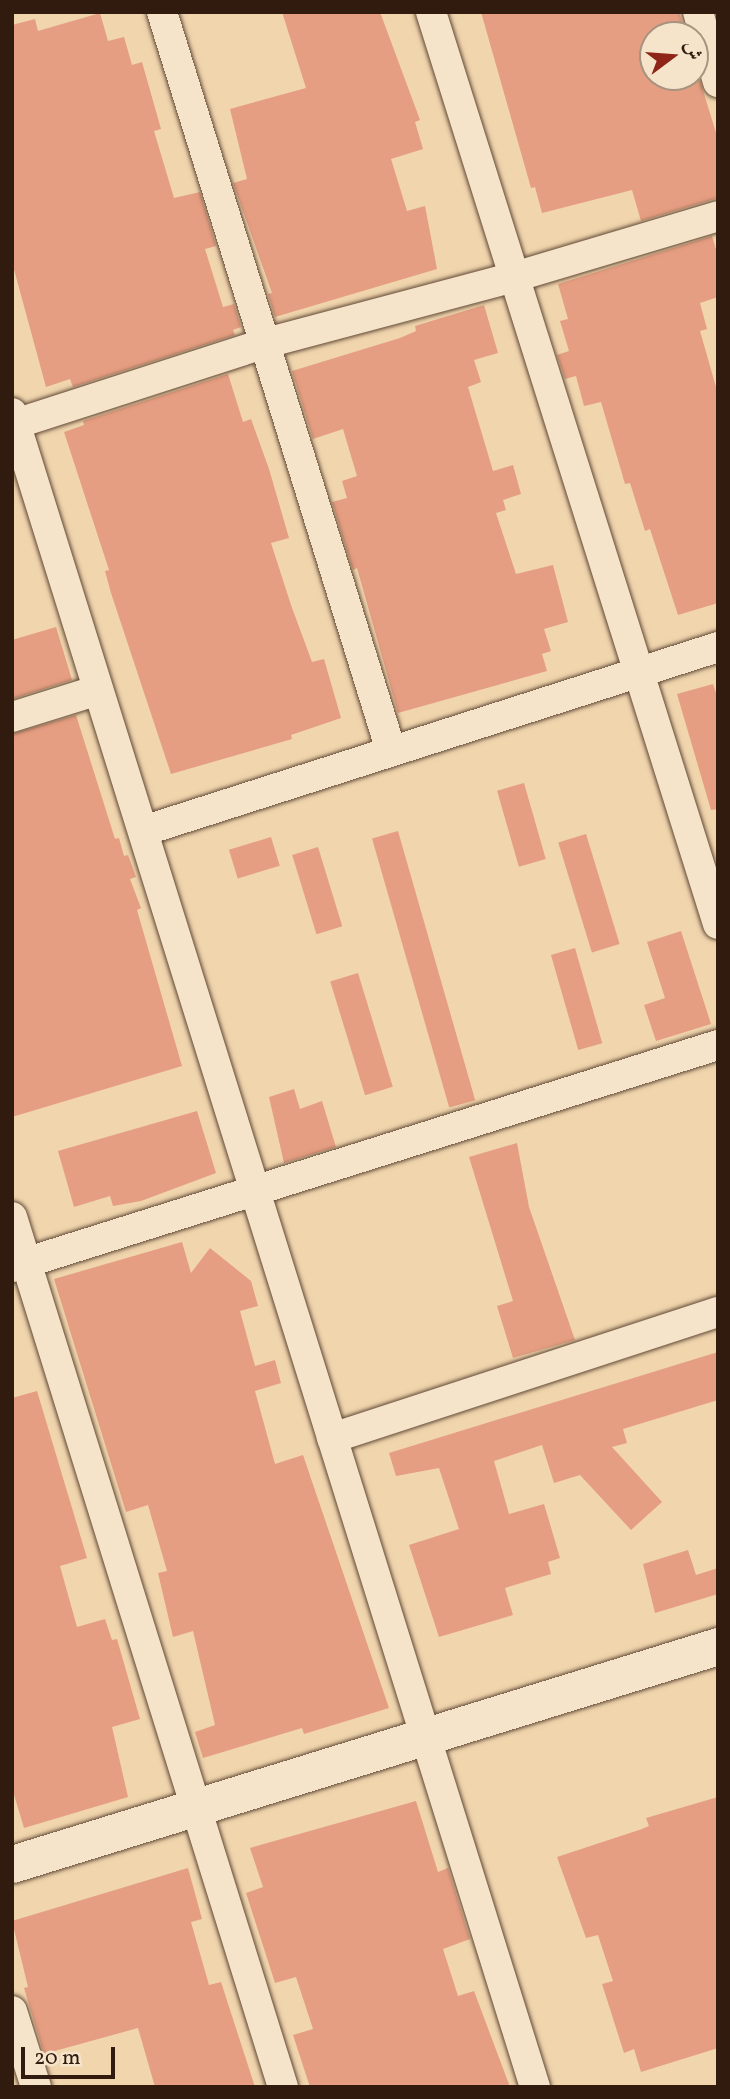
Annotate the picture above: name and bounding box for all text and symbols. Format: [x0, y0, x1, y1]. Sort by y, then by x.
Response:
north arrow [639, 21, 709, 91]
text: ش [677, 38, 707, 63]
scale bar [24, 2032, 119, 2076]
text: 20 m [34, 2044, 80, 2073]

